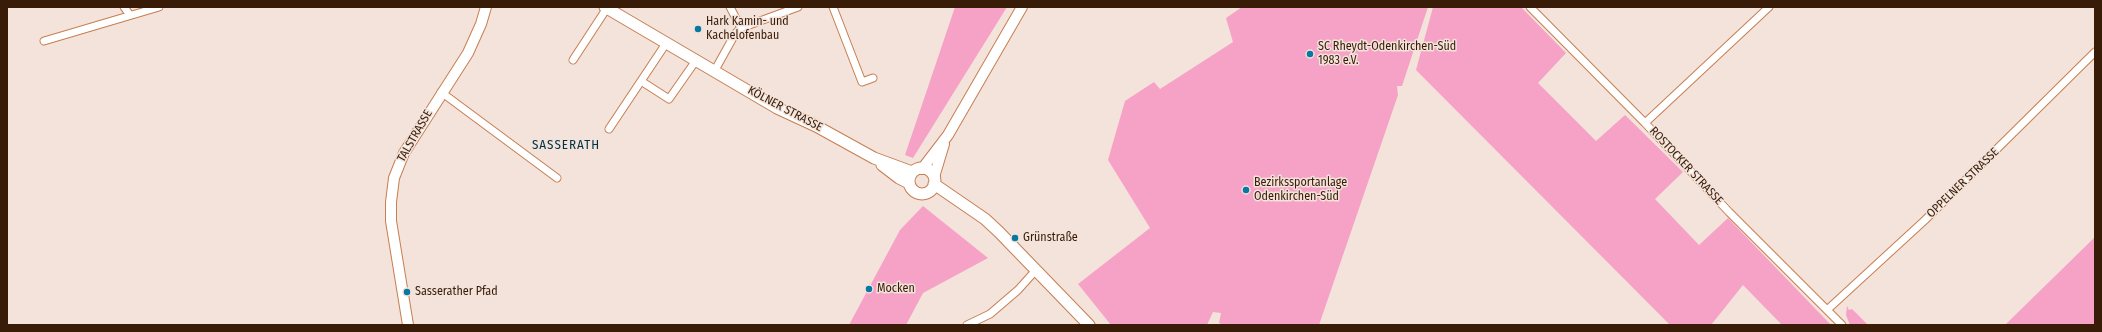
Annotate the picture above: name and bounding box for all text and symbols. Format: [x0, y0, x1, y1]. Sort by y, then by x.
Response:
place label: Hark Kamin- und Kachelofenbau [706, 15, 789, 43]
marker: Hark Kamin- und Kachelofenbau [693, 24, 703, 34]
place label: SC Rheydt-Odenkirchen-Süd 1983 e.V. [1318, 40, 1456, 68]
marker: SC Rheydt-Odenkirchen-Süd 1983 e.V. [1305, 49, 1315, 59]
street label: KÖLNER STRASSE [745, 83, 825, 135]
street label: TALSTRASSE [394, 107, 436, 165]
street label: ROSTOCKER STRASSE [1646, 124, 1726, 208]
district label: SASSERATH [532, 137, 600, 153]
street label: OPPELNER STRASSE [1924, 145, 2002, 221]
place label: Bezirkssportanlage Odenkirchen-Süd [1254, 176, 1347, 204]
marker: Bezirkssportanlage Odenkirchen-Süd [1241, 185, 1251, 195]
place label: Grünstraße [1023, 231, 1078, 245]
marker: Grünstraße [1010, 233, 1020, 243]
place label: Mocken [877, 282, 915, 296]
marker: Mocken [864, 284, 874, 294]
place label: Sasserather Pfad [415, 285, 498, 299]
marker: Sasserather Pfad [402, 287, 412, 297]

